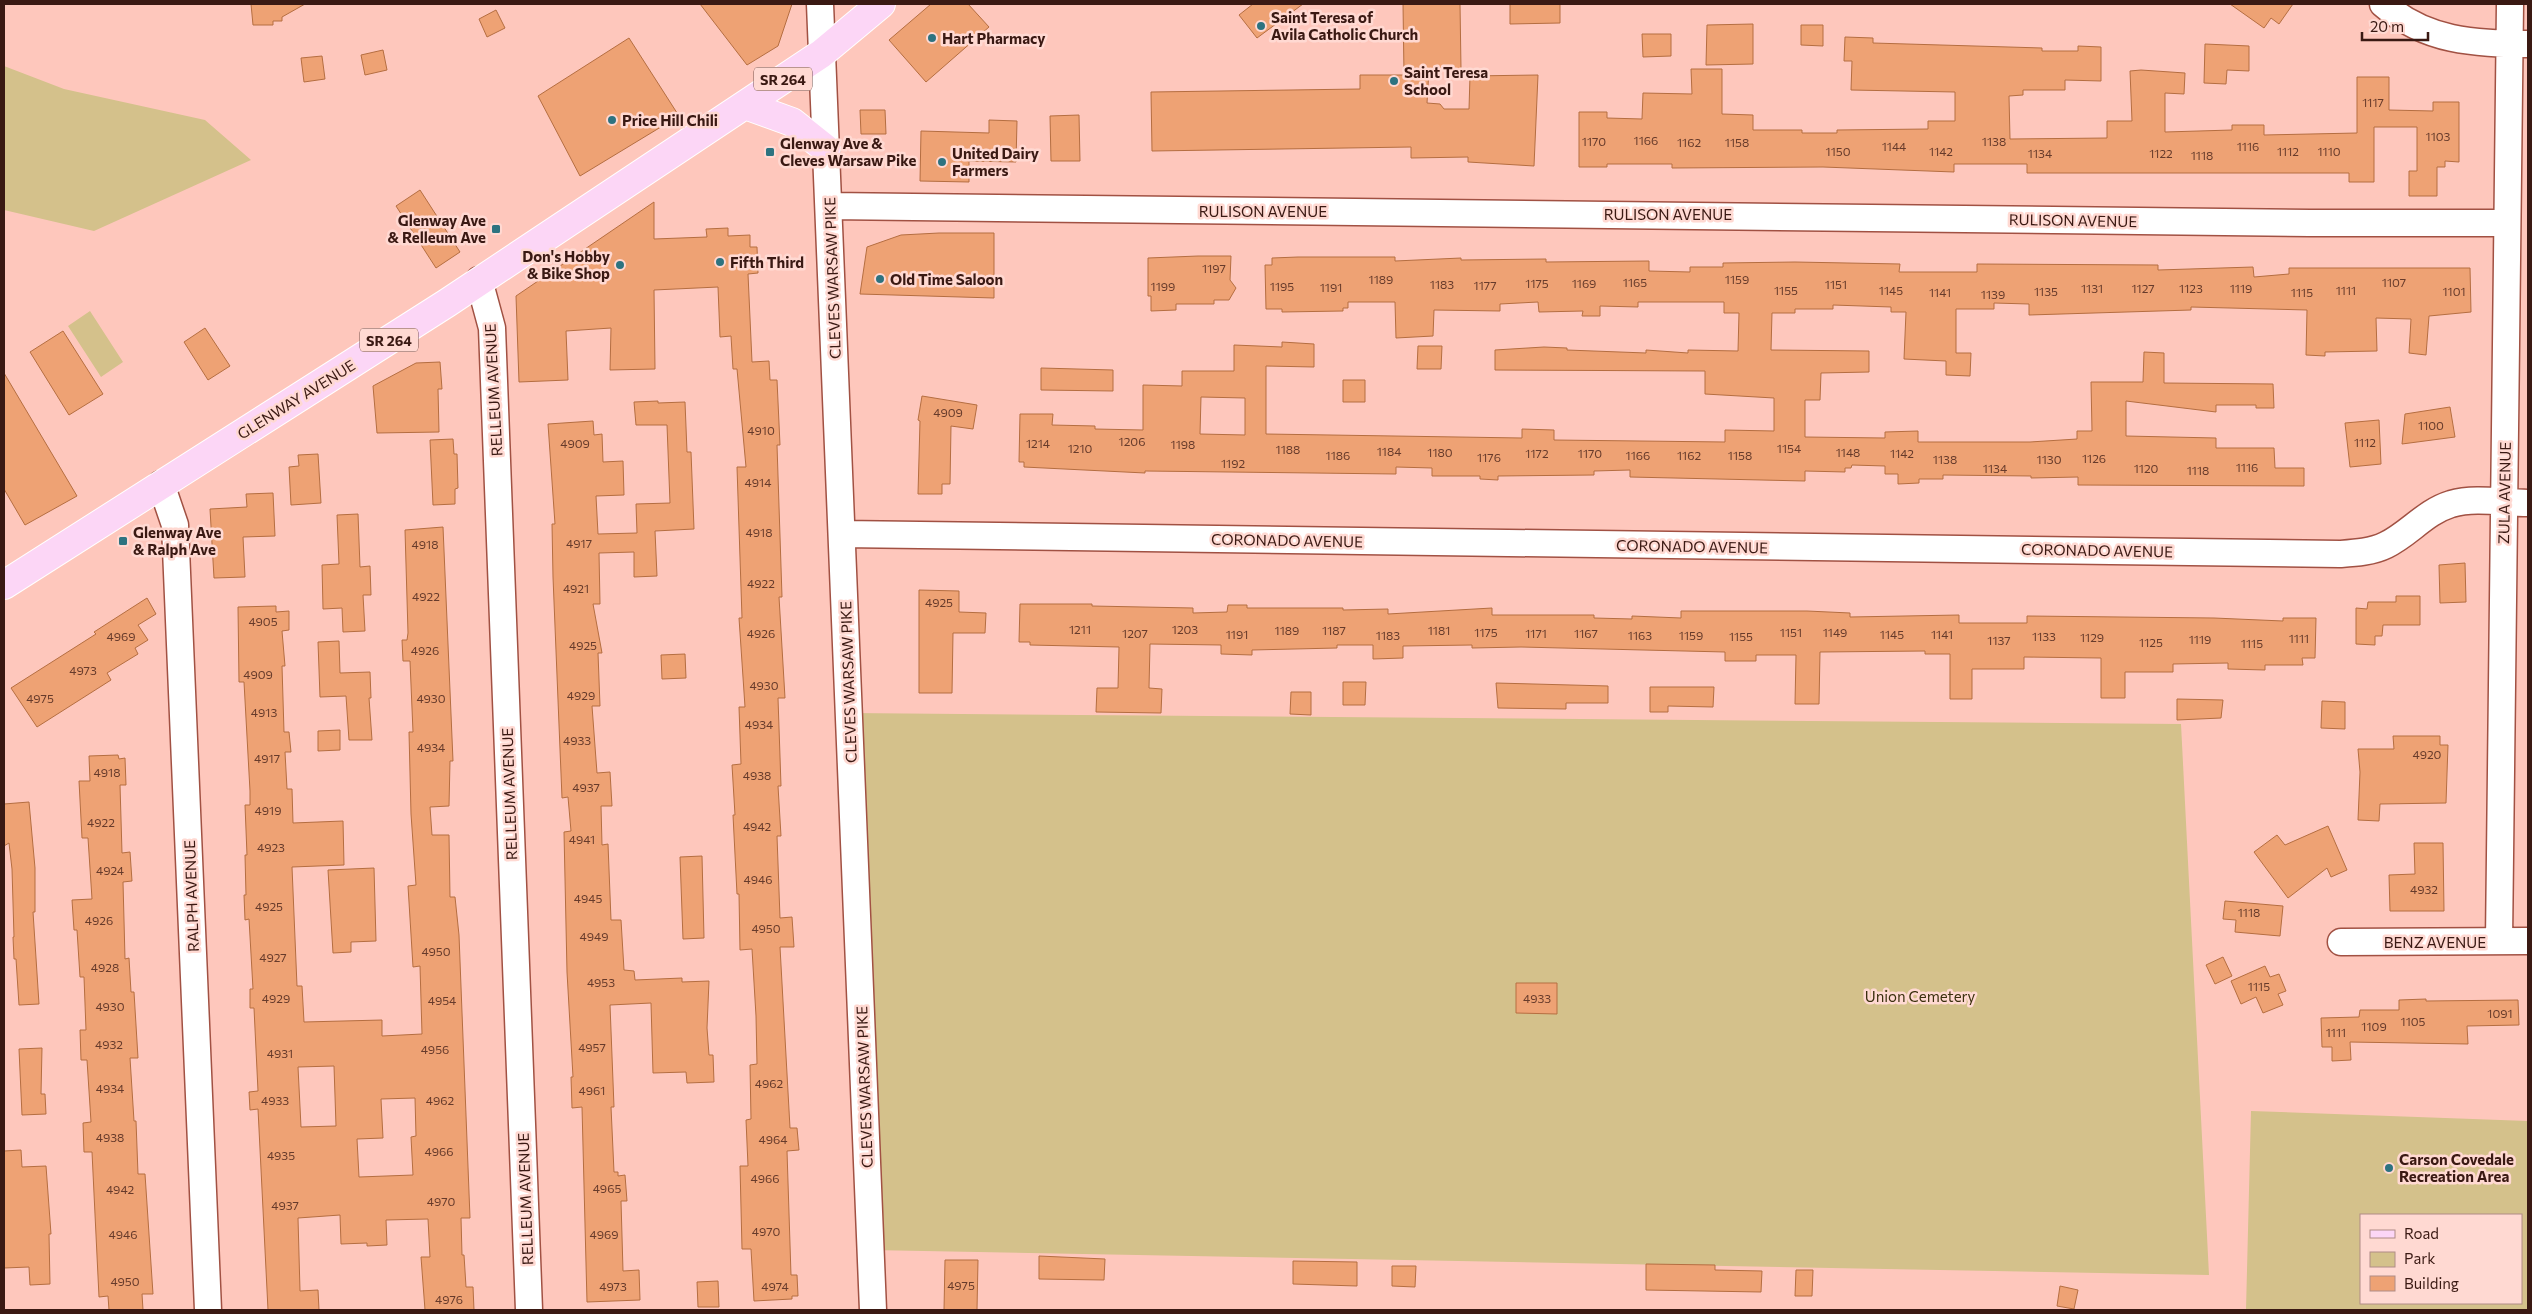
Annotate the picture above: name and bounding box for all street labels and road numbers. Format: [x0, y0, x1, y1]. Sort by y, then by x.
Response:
road number: SR 264 [754, 68, 812, 90]
street label: CLEVES WARSAW PIKE [820, 197, 844, 359]
street label: RULISON AVENUE [1199, 202, 1327, 220]
street label: RULISON AVENUE [1604, 205, 1732, 223]
street label: RULISON AVENUE [2009, 210, 2137, 230]
street label: RELLEUM AVENUE [481, 323, 505, 457]
road number: SR 264 [360, 328, 418, 352]
street label: GLENWAY AVENUE [234, 355, 358, 442]
street label: ZULA AVENUE [2494, 442, 2514, 544]
street label: CORONADO AVENUE [1211, 530, 1363, 550]
street label: CORONADO AVENUE [1616, 536, 1768, 556]
street label: CORONADO AVENUE [2021, 540, 2173, 560]
street label: CLEVES WARSAW PIKE [836, 601, 860, 763]
street label: RELLEUM AVENUE [498, 727, 520, 861]
street label: RALPH AVENUE [180, 840, 202, 952]
street label: BENZ AVENUE [2384, 933, 2486, 951]
street label: CLEVES WARSAW PIKE [852, 1006, 876, 1168]
street label: RELLEUM AVENUE [514, 1132, 536, 1266]

